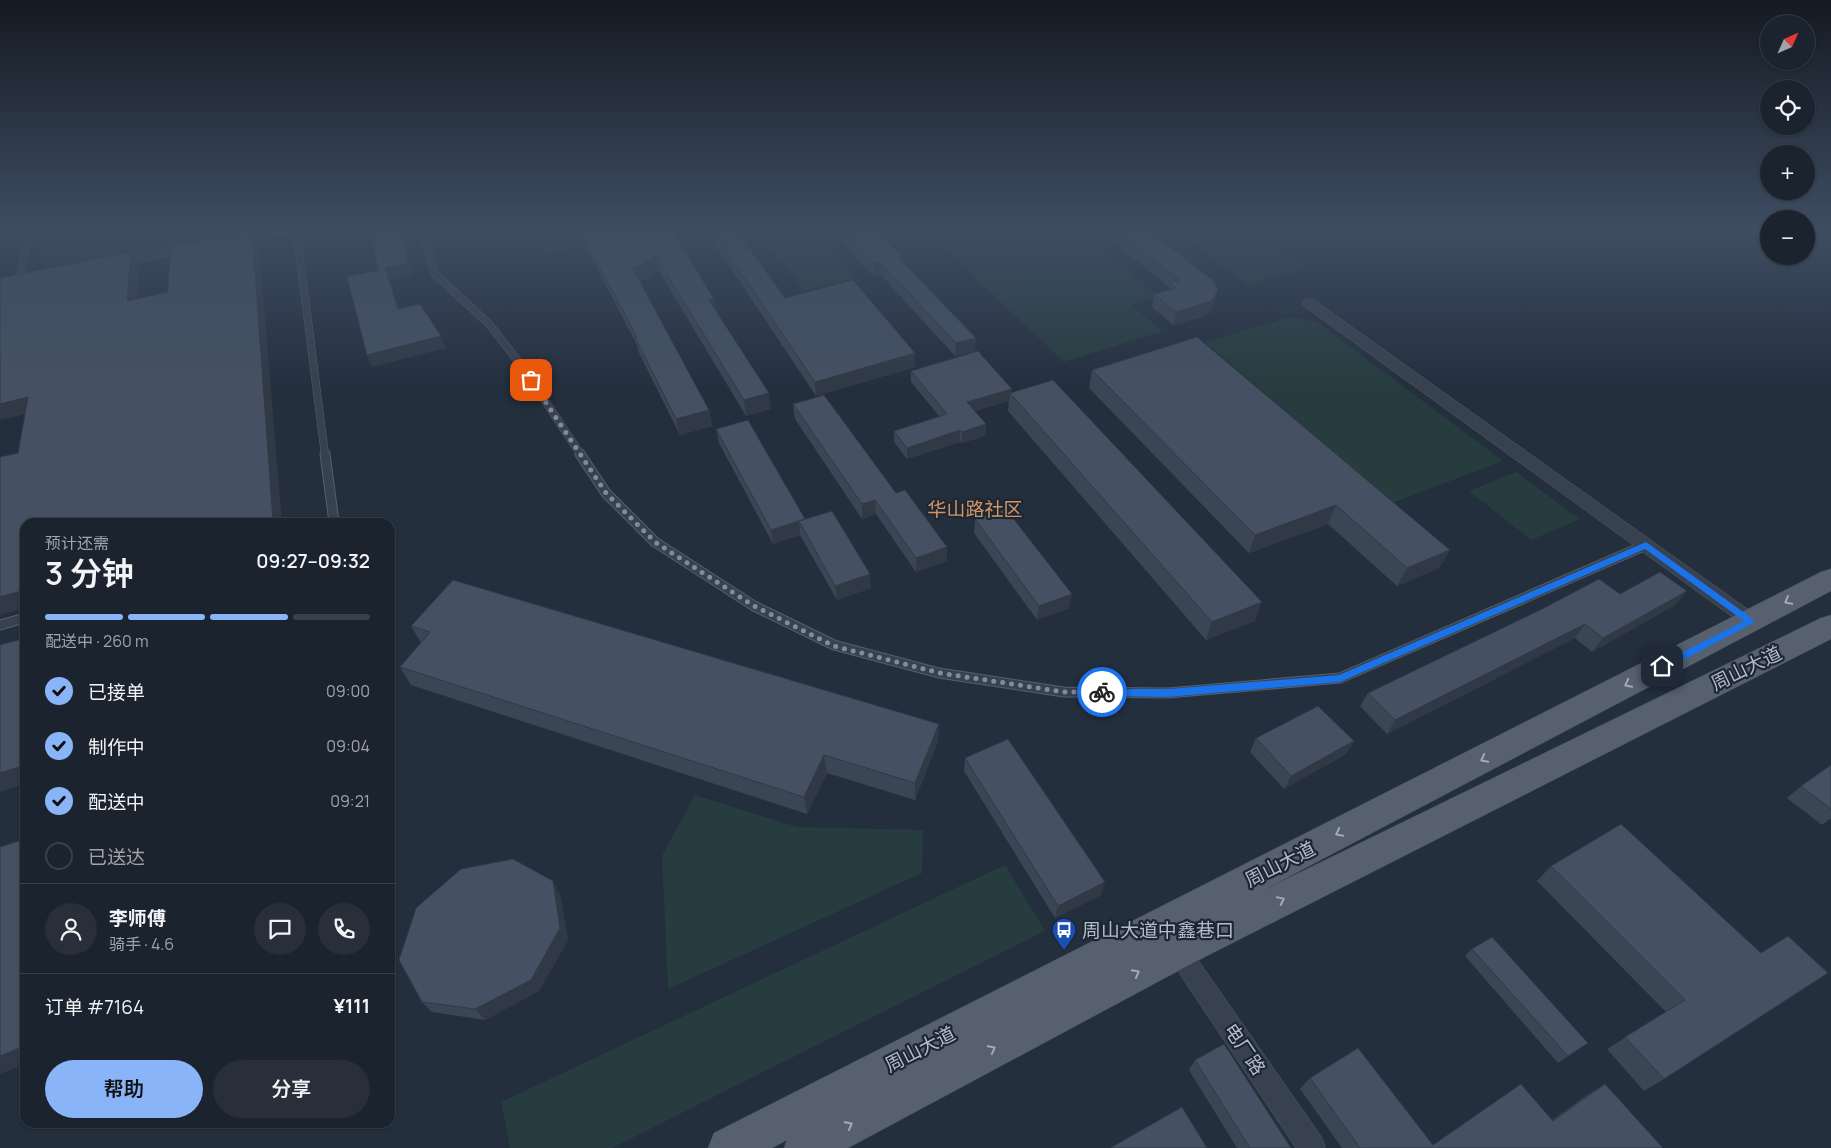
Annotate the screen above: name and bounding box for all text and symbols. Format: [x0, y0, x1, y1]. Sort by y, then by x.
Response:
north arrow [1760, 15, 1815, 70]
map controls [1760, 15, 1815, 265]
button: locate [1760, 80, 1815, 135]
button: + [1760, 145, 1815, 200]
button: − [1760, 210, 1815, 265]
pin [510, 359, 552, 401]
icon: bag [517, 366, 545, 394]
district label: 华山路社区 [927, 496, 1023, 522]
text: 预计还需 [45, 532, 109, 554]
text: 09:27–09:32 [256, 548, 370, 574]
text: 3 分钟 [45, 551, 134, 595]
one-way arrow [1784, 595, 1793, 605]
text: 配送中 · 260 m [45, 630, 149, 652]
street label: 周山大道 [1706, 640, 1786, 696]
pin [1641, 645, 1683, 687]
icon: home [1648, 652, 1676, 680]
courier [1077, 667, 1127, 717]
icon: check [45, 677, 73, 705]
icon: bike [1088, 678, 1116, 706]
one-way arrow [1624, 678, 1633, 688]
text: 已接单 [88, 679, 145, 705]
text: 09:00 [326, 680, 370, 702]
icon: check [45, 732, 73, 760]
text: 制作中 [88, 734, 145, 760]
text: 09:04 [326, 735, 370, 757]
one-way arrow [1480, 753, 1489, 763]
icon: check [45, 787, 73, 815]
text: 配送中 [88, 789, 145, 815]
text: 09:21 [330, 790, 370, 812]
one-way arrow [1335, 827, 1344, 837]
street label: 周山大道 [1240, 835, 1320, 893]
text: 已送达 [88, 844, 145, 870]
one-way arrow [1276, 896, 1285, 906]
button: person [45, 903, 97, 955]
button: chat [254, 903, 306, 955]
button: phone [318, 903, 370, 955]
text: 李师傅 [109, 905, 166, 931]
bus stop icon: 周山大道中鑫巷口 [1051, 917, 1077, 951]
place label: 周山大道中鑫巷口 [1082, 917, 1234, 943]
text: 骑手 · 4.6 [109, 933, 174, 955]
one-way arrow [1131, 969, 1140, 979]
text: ¥111 [333, 993, 370, 1019]
text: 订单 #7164 [45, 994, 144, 1020]
street label: 电厂路 [1218, 1018, 1272, 1080]
street label: 周山大道 [880, 1020, 960, 1078]
one-way arrow [987, 1045, 996, 1055]
button: 帮助 [45, 1060, 203, 1118]
button: 分享 [213, 1060, 370, 1118]
one-way arrow [843, 1121, 852, 1131]

